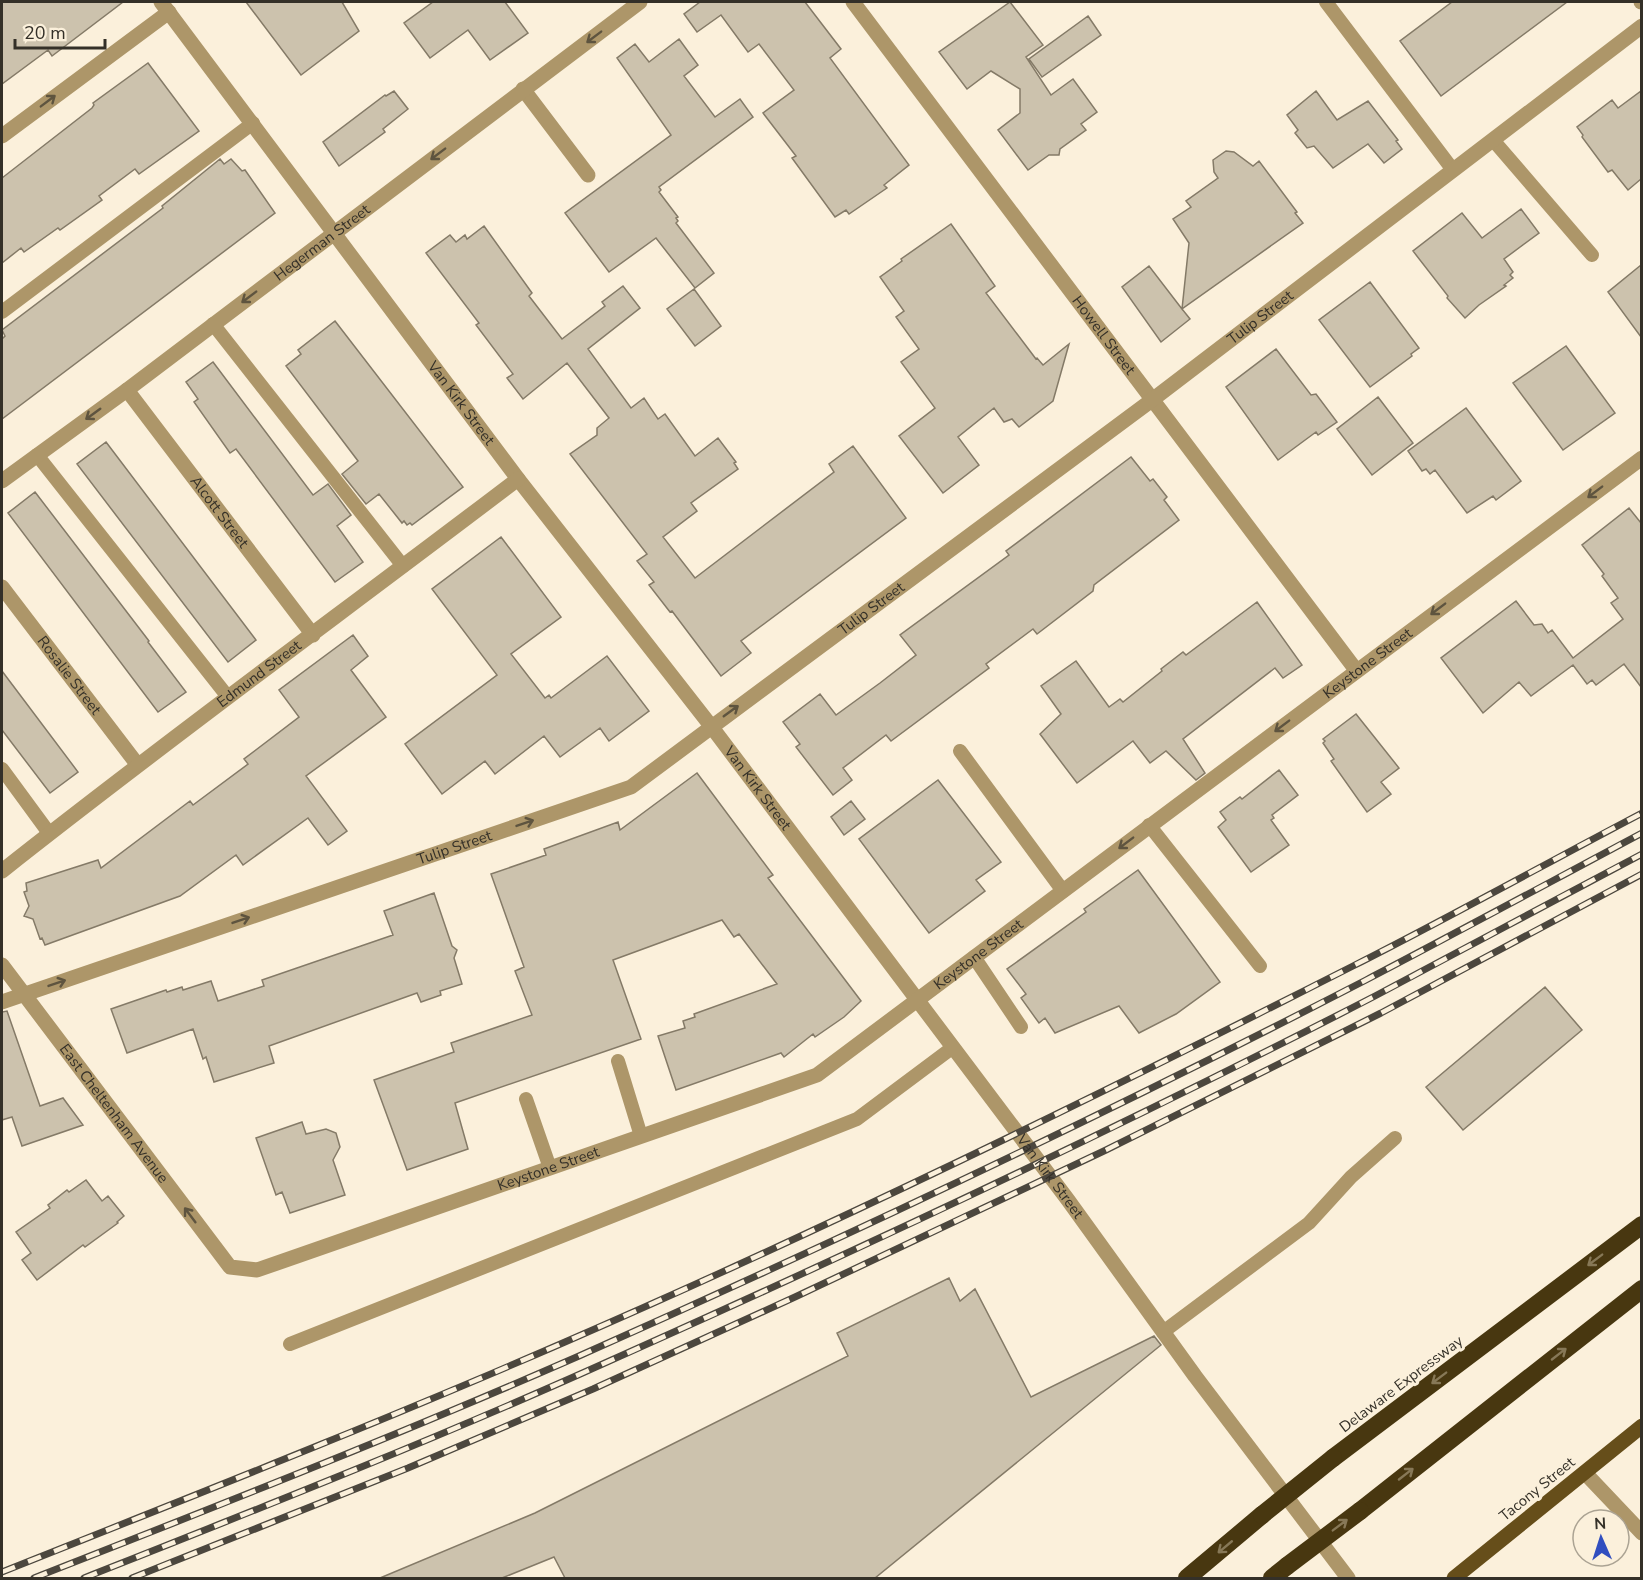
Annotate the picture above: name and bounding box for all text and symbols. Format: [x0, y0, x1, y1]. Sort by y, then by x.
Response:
scale bar [15, 12, 105, 50]
text: 20 m [24, 21, 66, 45]
one-way arrow [586, 30, 602, 43]
one-way arrow [40, 95, 56, 108]
one-way arrow [430, 147, 446, 160]
street label: Hegerman Street [270, 199, 375, 285]
street label: Tulip Street [1223, 285, 1298, 349]
one-way arrow [241, 290, 257, 303]
street label: Howell Street [1068, 292, 1141, 379]
street label: Van Kirk Street [423, 356, 500, 450]
one-way arrow [86, 408, 102, 420]
street label: Alcott Street [186, 472, 254, 553]
one-way arrow [1587, 486, 1603, 499]
street label: Tulip Street [834, 577, 909, 640]
one-way arrow [1430, 602, 1446, 615]
street label: Keystone Street [1319, 623, 1417, 703]
street label: Rosalie Street [33, 632, 106, 719]
street label: Edmund Street [213, 635, 306, 712]
one-way arrow [723, 705, 739, 718]
one-way arrow [1274, 719, 1290, 732]
street label: Van Kirk Street [719, 741, 796, 835]
one-way arrow [515, 816, 534, 827]
street label: Tulip Street [414, 825, 495, 869]
one-way arrow [1119, 837, 1135, 849]
one-way arrow [231, 913, 250, 924]
street label: Keystone Street [930, 914, 1028, 994]
one-way arrow [47, 976, 66, 987]
street label: East Cheltenham Avenue [55, 1040, 173, 1187]
street label: Van Kirk Street [1011, 1129, 1089, 1223]
street label: Keystone Street [495, 1141, 603, 1196]
one-way arrow [183, 1207, 196, 1223]
one-way arrow [1587, 1254, 1603, 1267]
street label: Delaware Expressway [1335, 1331, 1467, 1437]
one-way arrow [1551, 1347, 1567, 1360]
one-way arrow [1432, 1372, 1448, 1384]
street label: Tacony Street [1495, 1452, 1580, 1526]
one-way arrow [1397, 1468, 1413, 1481]
north arrow [1571, 1508, 1631, 1568]
text: N [1594, 1513, 1607, 1535]
one-way arrow [1332, 1519, 1348, 1532]
one-way arrow [1217, 1540, 1233, 1553]

